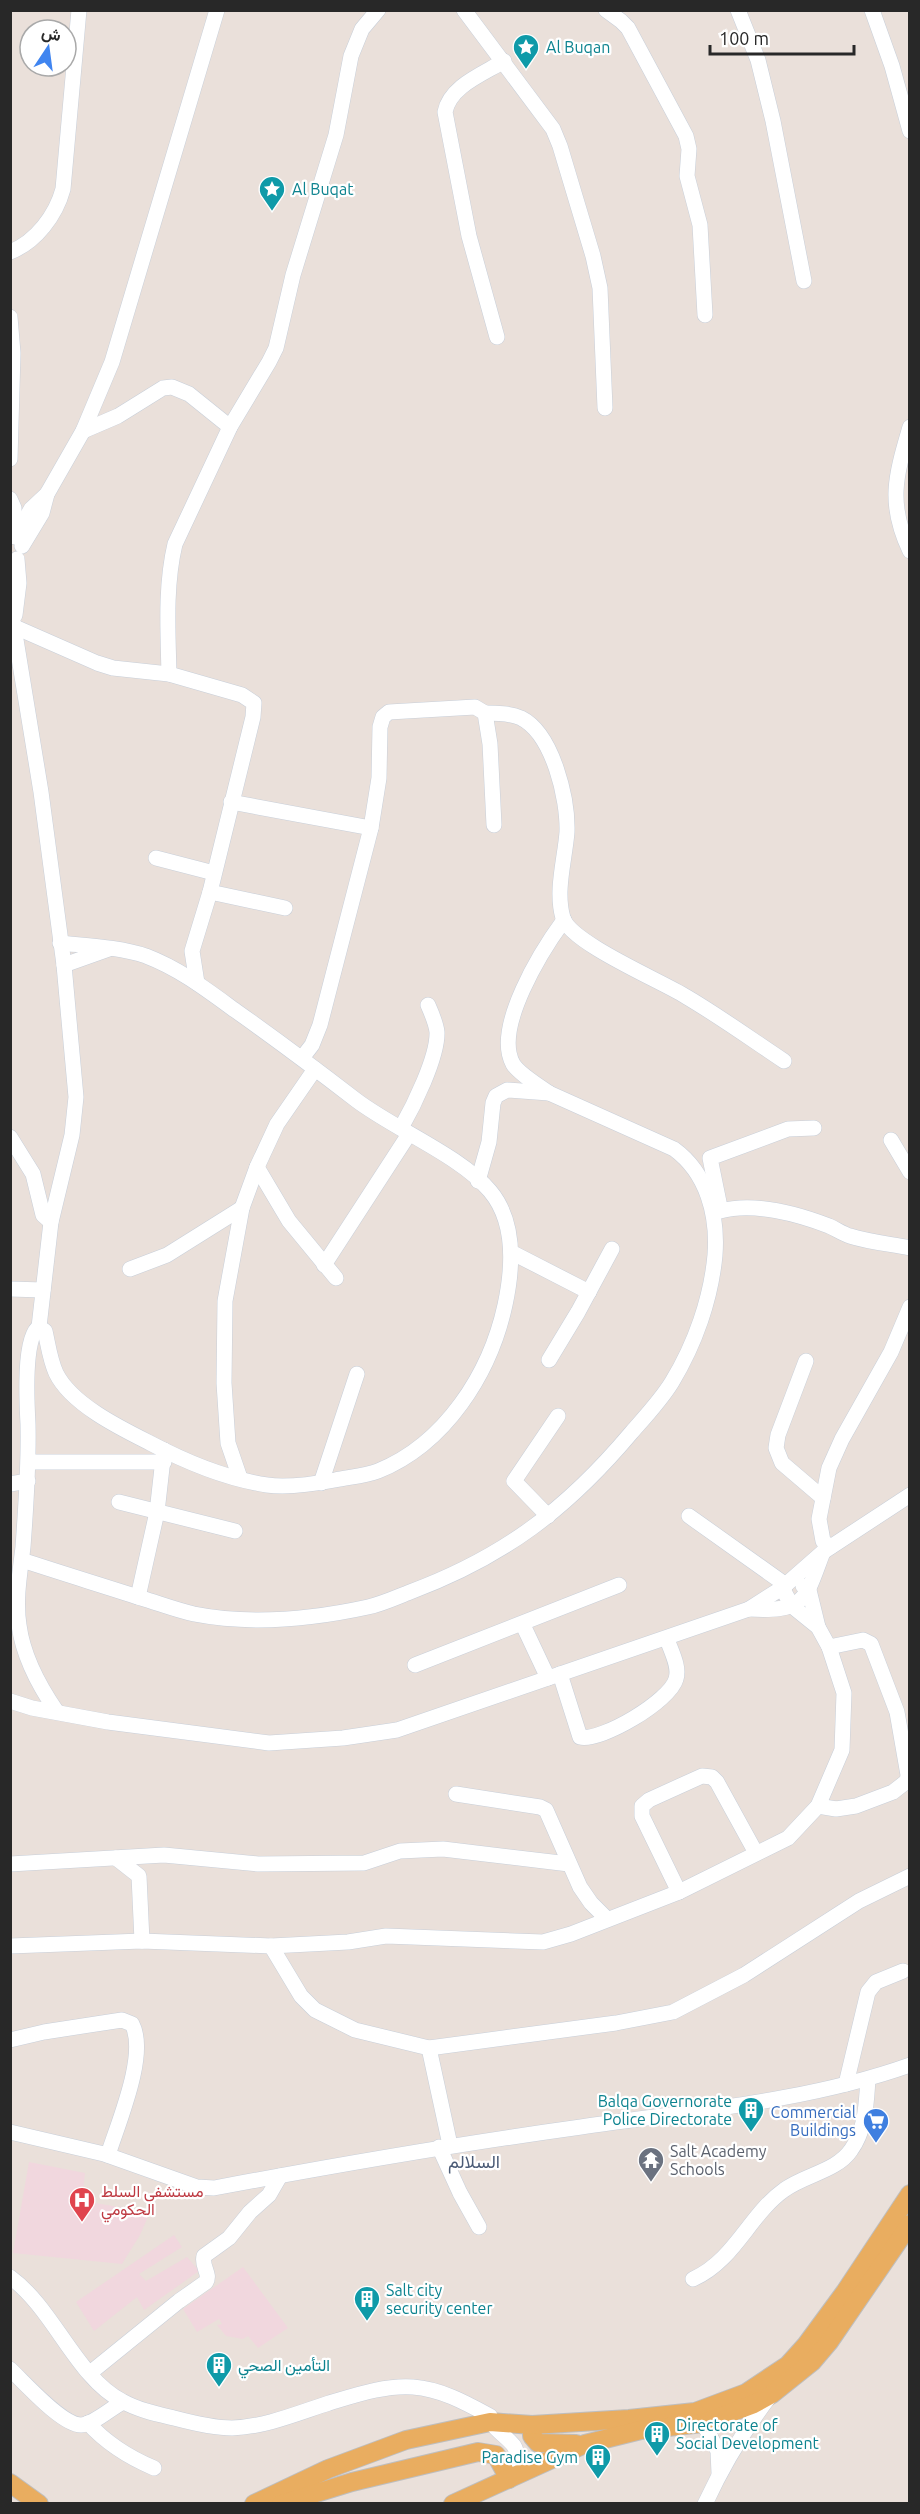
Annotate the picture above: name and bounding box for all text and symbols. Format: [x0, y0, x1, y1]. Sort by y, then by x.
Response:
north arrow [18, 18, 78, 78]
scale bar [710, 18, 854, 56]
text: ش [40, 22, 63, 45]
text: 100 m [719, 28, 769, 48]
place icon: Al Buqan [511, 32, 541, 70]
place label: Al Buqan [546, 38, 610, 56]
place icon: Al Buqat [257, 174, 287, 212]
place label: Al Buqat [292, 180, 354, 198]
place label: Balqa Governorate Police Directorate [598, 2092, 732, 2128]
building icon: Balqa Governorate Police Directorate [736, 2095, 766, 2133]
place label: Commercial Buildings [771, 2103, 856, 2139]
supermarket icon: Commercial Buildings [861, 2106, 891, 2144]
place label: Salt Academy Schools [670, 2142, 767, 2178]
temple icon: Salt Academy Schools [636, 2145, 666, 2183]
district label: السلالم [448, 2151, 500, 2174]
place label: مستشفى السلط الحكومي [101, 2182, 203, 2223]
hospital icon: مستشفى السلط الحكومي [67, 2185, 97, 2223]
place label: Salt city security center [386, 2281, 493, 2317]
building icon: Salt city security center [352, 2284, 382, 2322]
building icon: التأمين الصحي [204, 2350, 234, 2388]
place label: التأمين الصحي [238, 2356, 330, 2379]
place label: Directorate of Social Development [676, 2416, 820, 2452]
building icon: Directorate of Social Development [642, 2419, 672, 2457]
building icon: Paradise Gym [583, 2442, 613, 2480]
place label: Paradise Gym [481, 2448, 578, 2466]

